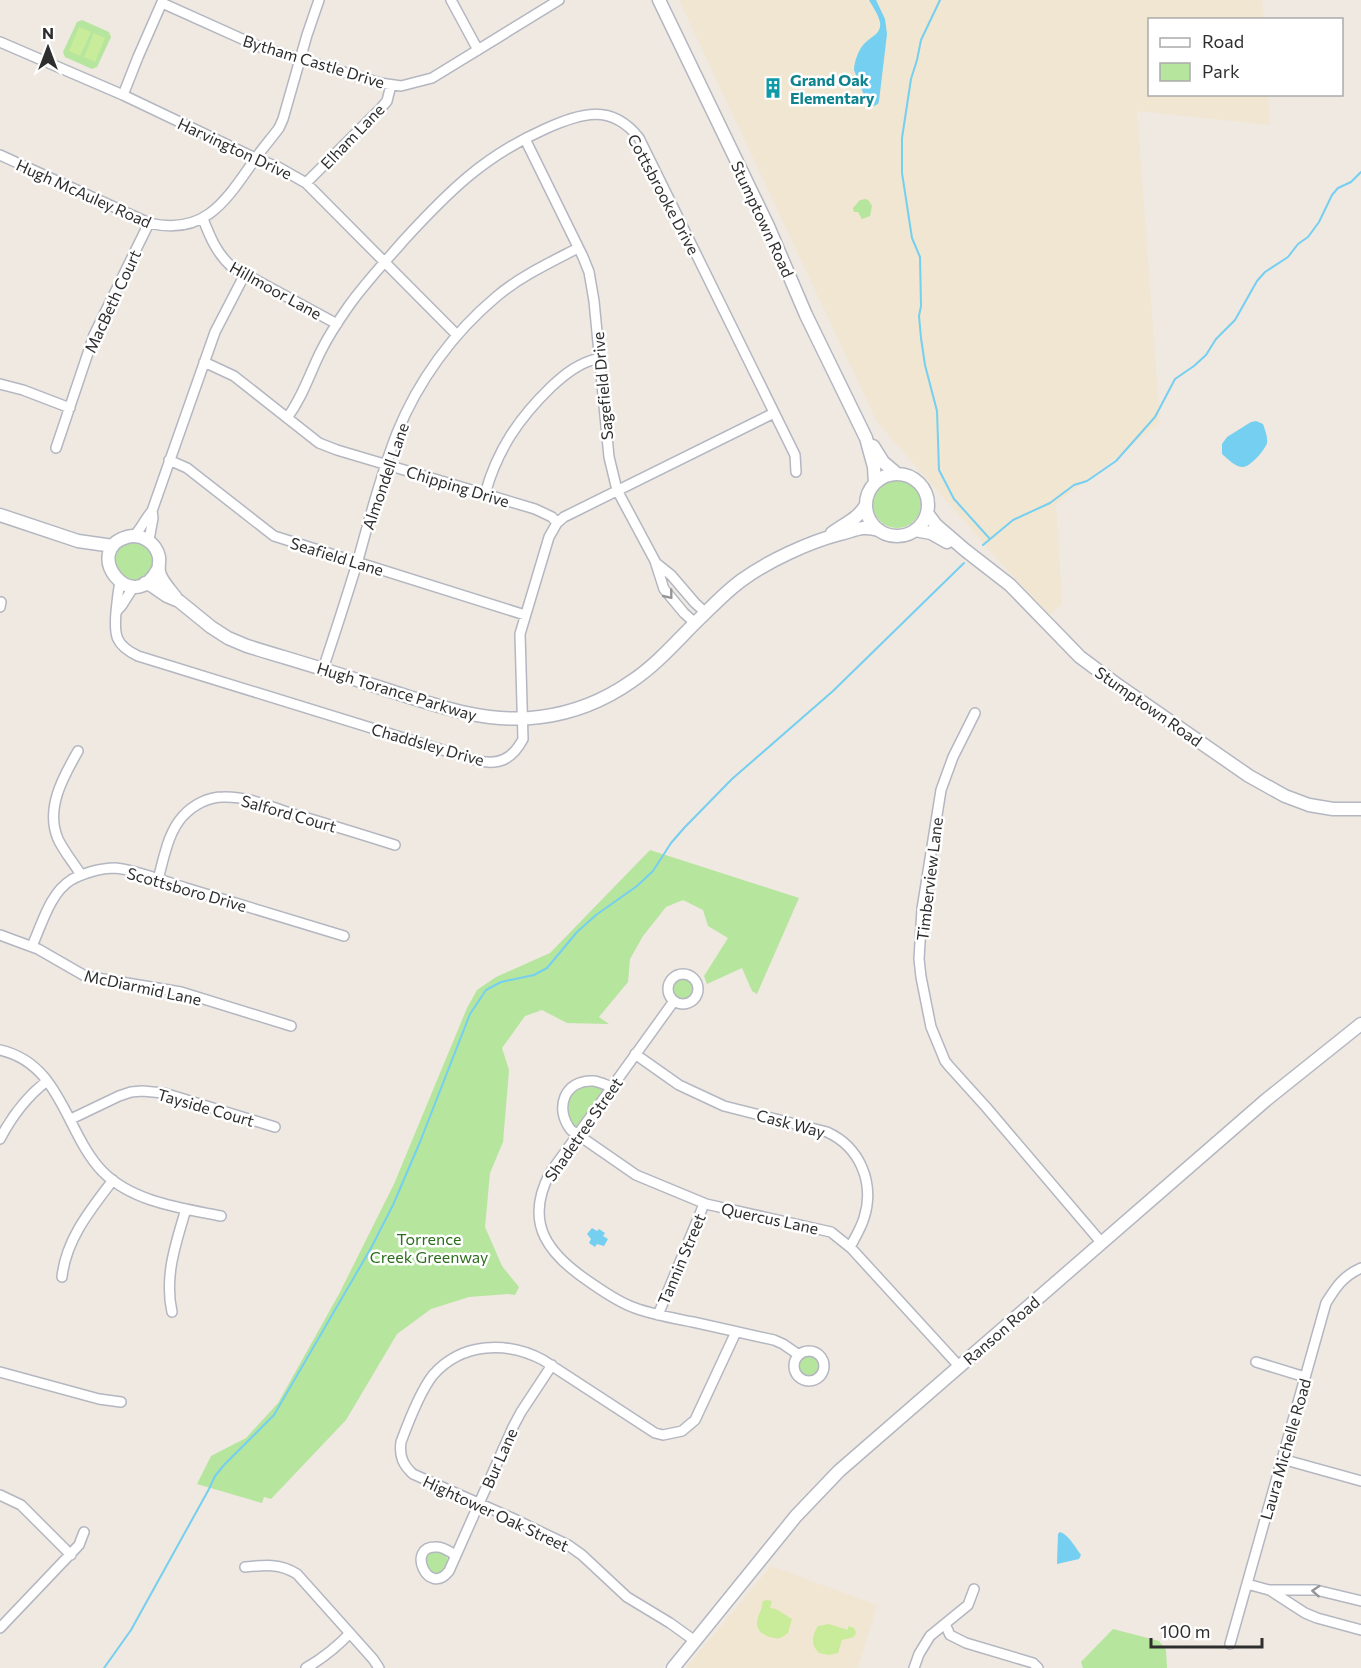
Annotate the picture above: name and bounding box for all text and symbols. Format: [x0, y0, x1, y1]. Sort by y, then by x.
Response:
north arrow [18, 18, 78, 78]
legend [1148, 18, 1343, 96]
text: N [42, 23, 54, 42]
street label: Bytham Castle Drive [241, 30, 387, 92]
text: Road [1202, 30, 1244, 52]
text: Park [1202, 60, 1240, 82]
place label: Grand Oak Elementary [790, 70, 875, 107]
building icon: Grand Oak Elementary [761, 76, 785, 100]
street label: Elham Lane [316, 99, 388, 173]
street label: Harvington Drive [175, 113, 295, 183]
street label: Cottsbrooke Drive [624, 130, 704, 258]
street label: Hugh McAuley Road [14, 155, 154, 231]
street label: Stumptown Road [728, 158, 798, 280]
street label: MacBeth Court [80, 246, 144, 355]
street label: Hillmoor Lane [227, 257, 325, 323]
street label: Sagefield Drive [588, 331, 616, 441]
street label: Almondell Lane [358, 420, 412, 532]
street label: Chipping Drive [404, 461, 512, 511]
street label: Seafield Lane [288, 533, 386, 579]
one-way arrow [662, 589, 673, 600]
street label: Hugh Torance Parkway [315, 658, 479, 724]
street label: Stumptown Road [1092, 662, 1206, 750]
street label: Chaddsley Drive [369, 719, 487, 769]
street label: Salford Court [239, 790, 339, 836]
street label: Timberview Lane [912, 816, 946, 942]
street label: Scottsboro Drive [125, 863, 249, 915]
street label: McDiarmid Lane [83, 965, 203, 1009]
street label: Shadetree Street [540, 1073, 626, 1185]
street label: Tayside Court [155, 1084, 257, 1130]
street label: Cask Way [755, 1105, 827, 1141]
street label: Quercus Lane [720, 1198, 820, 1238]
street label: Tannin Street [653, 1210, 709, 1307]
park label: Torrence Creek Greenway [370, 1229, 488, 1266]
street label: Ranson Road [959, 1292, 1043, 1368]
street label: Laura Michelle Road [1256, 1376, 1314, 1522]
street label: Bur Lane [477, 1425, 521, 1491]
street label: Hightower Oak Street [420, 1471, 572, 1555]
one-way arrow [1311, 1585, 1320, 1598]
scale bar [1151, 1611, 1262, 1649]
text: 100 m [1160, 1620, 1210, 1642]

